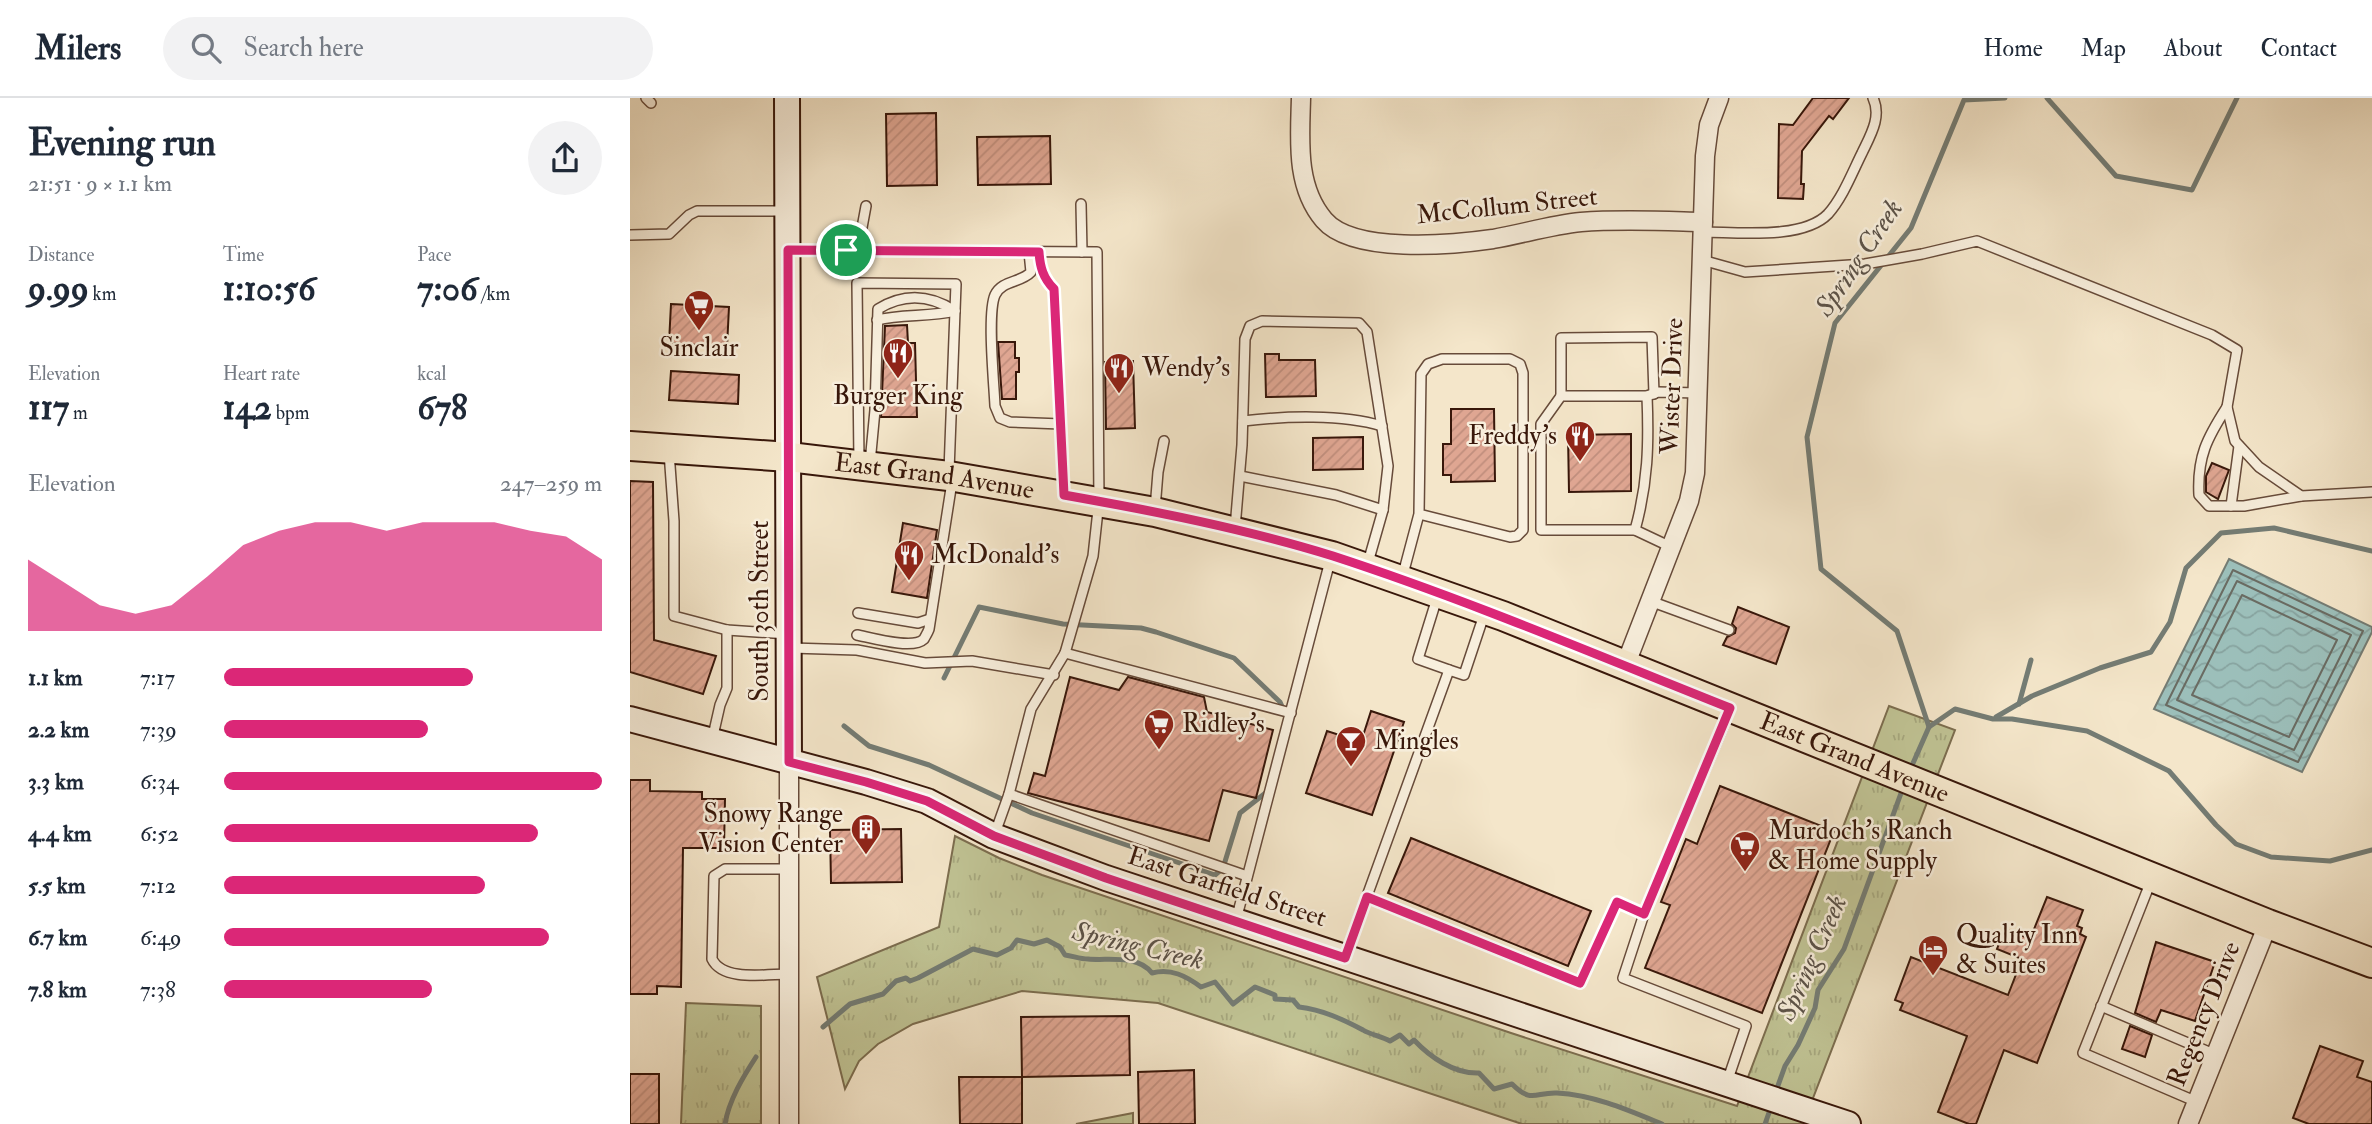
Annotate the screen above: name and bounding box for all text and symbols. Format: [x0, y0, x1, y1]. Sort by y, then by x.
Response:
search box [163, 17, 653, 80]
text: Milers [35, 28, 121, 69]
icon: search [187, 29, 225, 67]
text: Search here [243, 32, 364, 64]
text: Home [1983, 33, 2043, 64]
text: Map [2081, 33, 2126, 64]
text: About [2164, 33, 2223, 64]
text: Contact [2261, 33, 2337, 64]
text: Evening run [28, 119, 216, 167]
button: share [528, 121, 602, 195]
text: 21:51 · 9 × 1.1 km [28, 169, 172, 198]
street label: McCollum Street [1415, 181, 1599, 231]
water label: Spring Creek [1807, 193, 1911, 324]
pin [816, 220, 876, 280]
icon: arrive [827, 231, 865, 269]
text: Distance [28, 243, 94, 267]
text: Time [223, 243, 264, 267]
text: Pace [417, 243, 451, 267]
text: 9.99 [28, 267, 89, 311]
text: 1:10:56 [223, 267, 316, 311]
text: 7:06 [417, 267, 478, 311]
text: km [89, 282, 116, 306]
text: /km [478, 282, 510, 306]
supermarket icon: Sinclair [682, 288, 716, 332]
street label: Wister Drive [1654, 317, 1690, 456]
place label: Sinclair [659, 332, 739, 364]
restaurant icon: Burger King [881, 336, 915, 380]
restaurant icon: Wendy's [1102, 351, 1136, 395]
place label: Wendy's [1141, 352, 1230, 384]
text: Elevation [28, 362, 100, 386]
text: Heart rate [223, 362, 300, 386]
text: kcal [417, 362, 446, 386]
place label: Burger King [833, 380, 964, 412]
text: 117 [28, 386, 69, 430]
text: 142 [223, 386, 272, 430]
text: 678 [417, 386, 467, 430]
text: m [69, 401, 88, 425]
text: bpm [272, 401, 309, 425]
restaurant icon: Freddy's [1563, 419, 1597, 463]
place label: Freddy's [1468, 420, 1557, 452]
street label: East Grand Avenue [833, 447, 1037, 507]
text: Elevation [28, 469, 116, 498]
text: 247–259 m [500, 469, 602, 498]
street label: South 30th Street [744, 520, 776, 702]
restaurant icon: McDonald's [892, 538, 926, 582]
place label: McDonald's [932, 539, 1059, 571]
text: 1.1 km [28, 663, 83, 692]
text: 7:17 [140, 663, 175, 692]
street label: East Grand Avenue [1755, 705, 1954, 810]
supermarket icon: Ridley's [1142, 707, 1176, 751]
place label: Ridley's [1182, 708, 1265, 740]
text: 2.2 km [28, 715, 89, 744]
text: 7:39 [140, 715, 177, 744]
bar icon: Mingles [1334, 724, 1368, 768]
place label: Mingles [1374, 725, 1459, 757]
text: 3.3 km [28, 767, 84, 796]
text: 6:34 [140, 767, 178, 796]
place label: Snowy Range Vision Center [699, 798, 843, 860]
building icon: Snowy Range Vision Center [849, 812, 883, 856]
place label: Murdoch's Ranch & Home Supply [1768, 815, 1953, 878]
text: 4.4 km [28, 819, 92, 848]
text: 6:52 [140, 819, 179, 848]
supermarket icon: Murdoch's Ranch & Home Supply [1728, 829, 1762, 873]
street label: East Garfield Street [1124, 840, 1330, 934]
text: 5.5 km [28, 871, 86, 900]
text: 7:12 [140, 871, 176, 900]
water label: Spring Creek [1768, 890, 1855, 1027]
water label: Spring Creek [1068, 914, 1207, 978]
place label: Quality Inn & Suites [1956, 919, 2078, 981]
text: 6.7 km [28, 923, 87, 952]
text: 6:49 [140, 923, 181, 952]
hotel icon: Quality Inn & Suites [1916, 933, 1950, 977]
street label: Regency Drive [2160, 937, 2248, 1091]
text: 7.8 km [28, 975, 87, 1004]
text: 7:38 [140, 975, 176, 1004]

